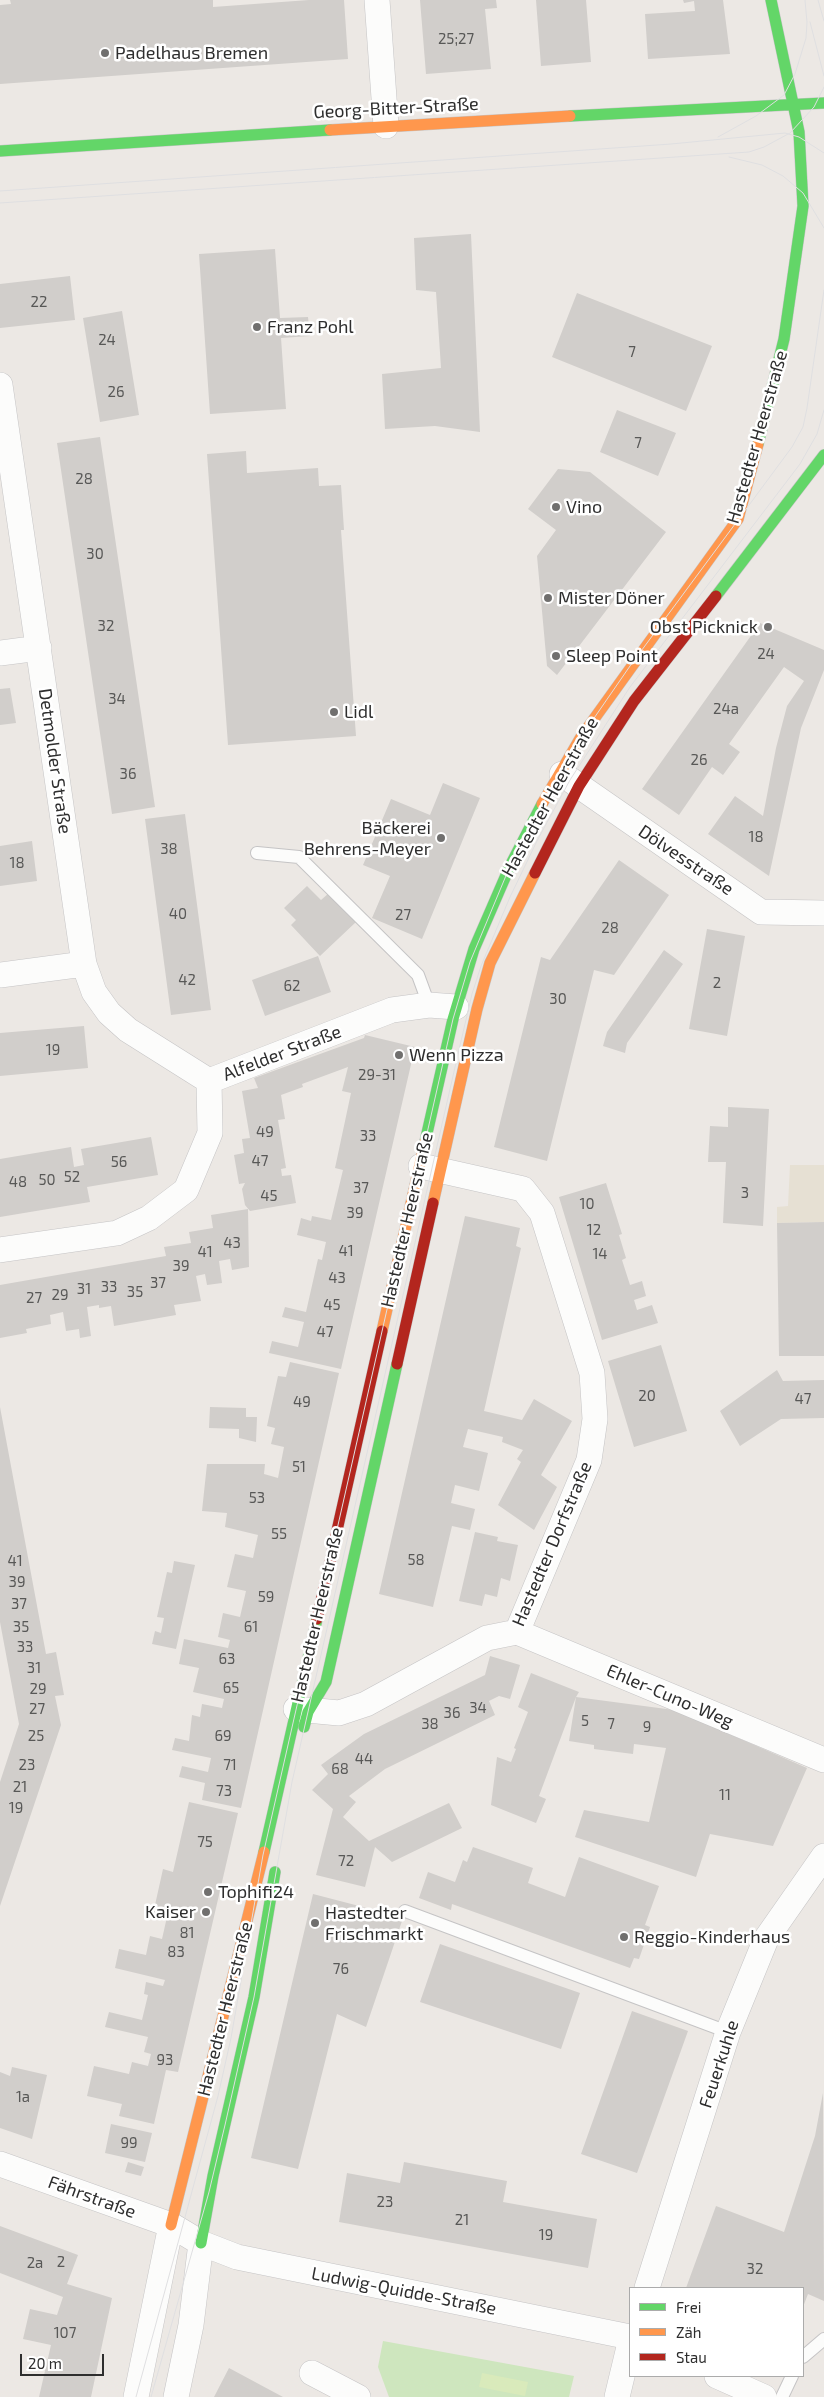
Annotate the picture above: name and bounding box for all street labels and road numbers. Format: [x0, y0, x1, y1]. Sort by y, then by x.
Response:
street label: Georg-Bitter-Straße [313, 93, 479, 123]
street label: Hastedter Heerstraße [722, 348, 792, 526]
street label: Detmolder Straße [34, 687, 76, 835]
street label: Hastedter Heerstraße [497, 713, 603, 881]
street label: Dölvesstraße [634, 820, 738, 900]
street label: Alfelder Straße [220, 1020, 344, 1086]
street label: Hastedter Heerstraße [376, 1130, 438, 1310]
street label: Hastedter Dorfstraße [508, 1458, 596, 1630]
street label: Hastedter Heerstraße [286, 1525, 348, 1705]
street label: Ehler-Cuno-Weg [603, 1660, 737, 1732]
street label: Hastedter Heerstraße [193, 1919, 257, 2099]
street label: Feuerkuhle [695, 2017, 743, 2111]
street label: Fährstraße [45, 2171, 139, 2223]
street label: Ludwig-Quidde-Straße [310, 2262, 498, 2320]

